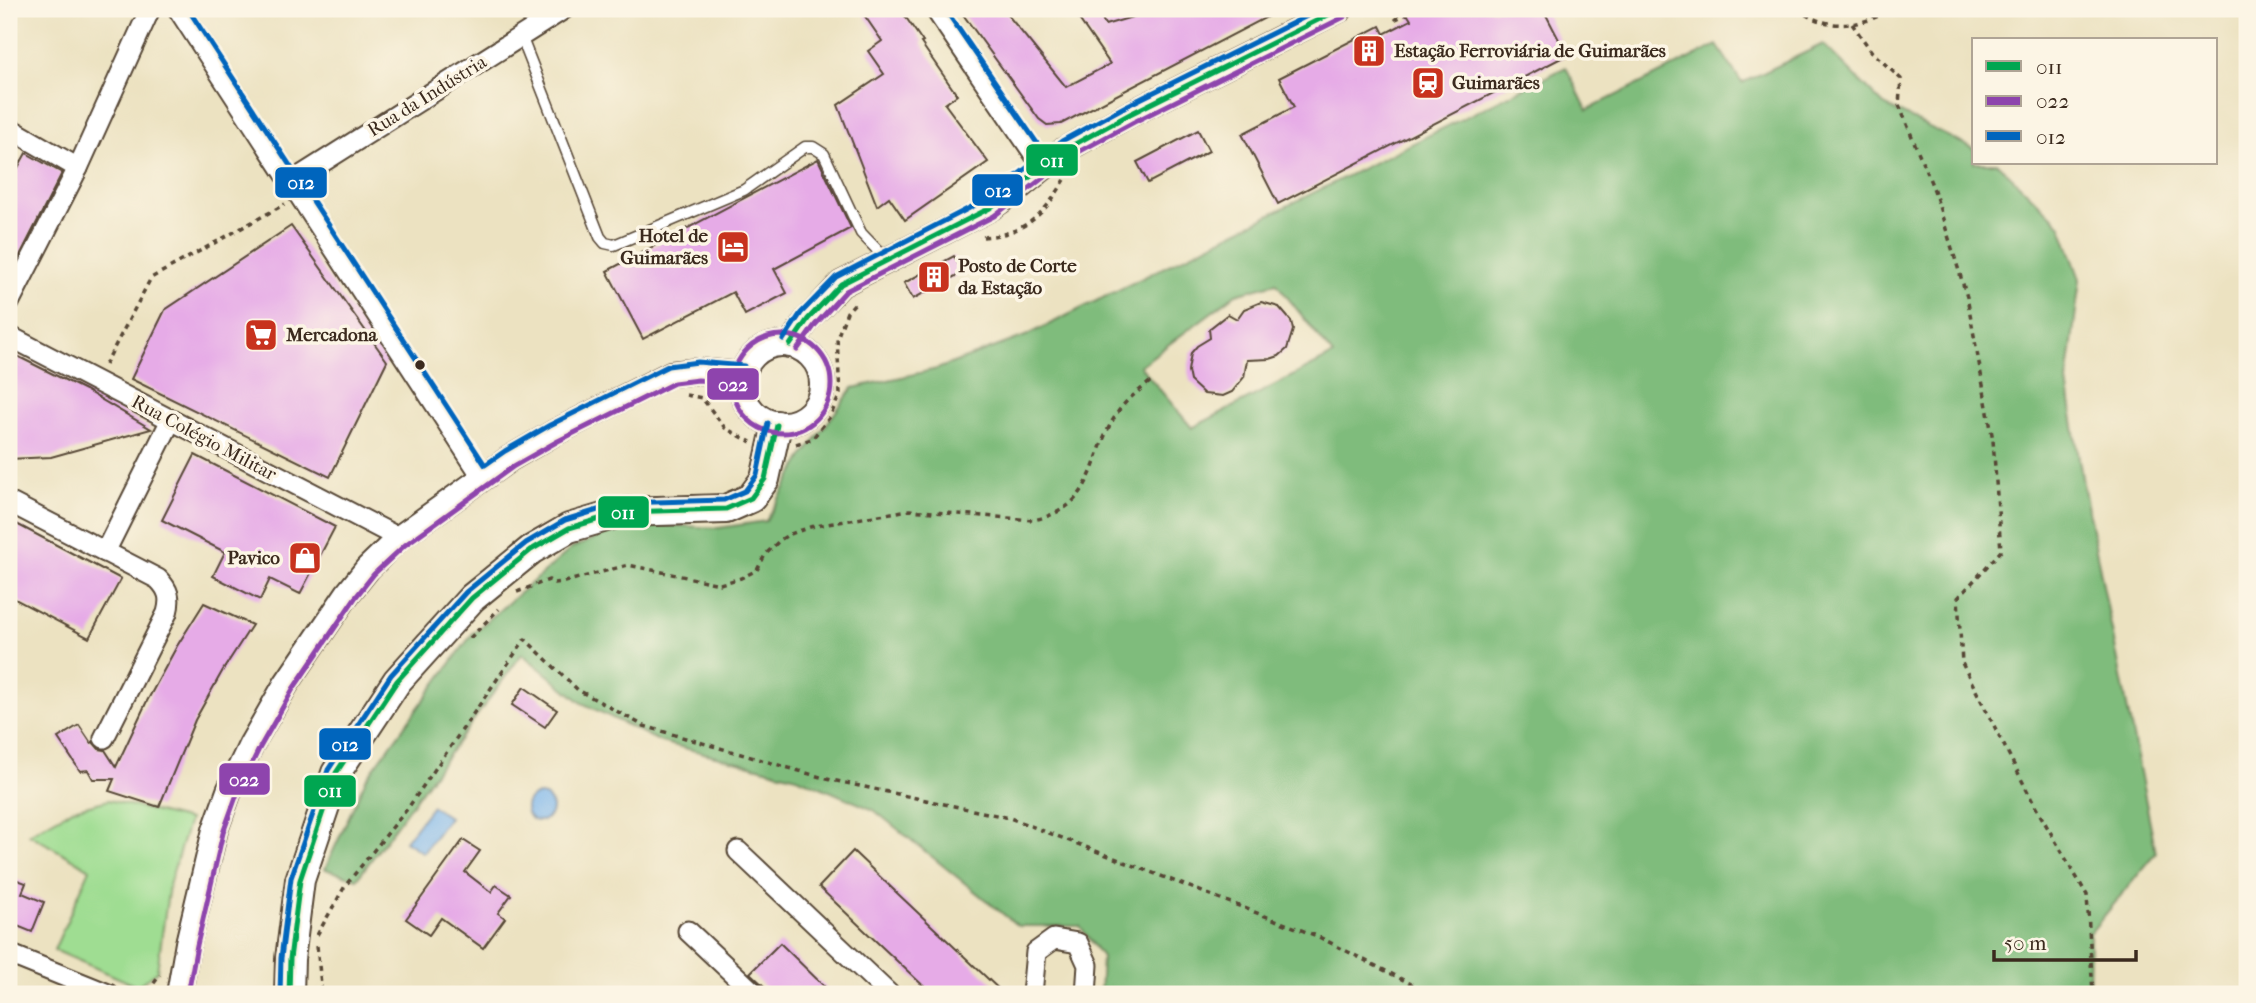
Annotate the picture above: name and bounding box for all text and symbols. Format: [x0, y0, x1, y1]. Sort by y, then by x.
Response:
building icon: Estação Ferroviária de Guimarães [1350, 32, 1388, 70]
legend [1972, 38, 2218, 164]
place label: Estação Ferroviária de Guimarães [1394, 40, 1666, 62]
street label: Rua da Indústria [364, 51, 491, 141]
text: 011 [2036, 55, 2062, 79]
station icon: Guimarães [1409, 64, 1447, 102]
place label: Guimarães [1452, 72, 1540, 94]
text: 022 [2036, 89, 2069, 113]
text: 012 [2036, 125, 2066, 149]
line badge: 011 [1025, 143, 1079, 177]
text: 011 [1040, 150, 1064, 172]
line badge: 012 [274, 166, 328, 199]
text: 012 [288, 172, 315, 194]
line badge: 012 [971, 173, 1024, 207]
text: 012 [985, 180, 1012, 202]
place label: Hotel de Guimarães [620, 225, 709, 269]
hotel icon: Hotel de Guimarães [714, 228, 752, 266]
place label: Posto de Corte da Estação [958, 255, 1077, 299]
building icon: Posto de Corte da Estação [915, 258, 953, 296]
supermarket icon: Mercadona [242, 316, 280, 354]
place label: Mercadona [285, 324, 379, 346]
unlabelled marker [413, 358, 427, 372]
line badge: 022 [706, 367, 760, 401]
text: 022 [718, 374, 748, 396]
street label: Rua Colégio Militar [128, 391, 281, 486]
line badge: 011 [597, 495, 650, 529]
text: 011 [611, 502, 635, 524]
shop icon: Pavico [286, 539, 324, 577]
place label: Pavico [227, 547, 280, 569]
line badge: 012 [318, 727, 372, 761]
text: 012 [332, 734, 359, 756]
line badge: 022 [218, 762, 271, 796]
text: 022 [229, 769, 259, 791]
line badge: 011 [303, 774, 357, 808]
text: 011 [318, 780, 342, 802]
scale bar [1994, 919, 2135, 963]
text: 50 m [2004, 931, 2047, 955]

